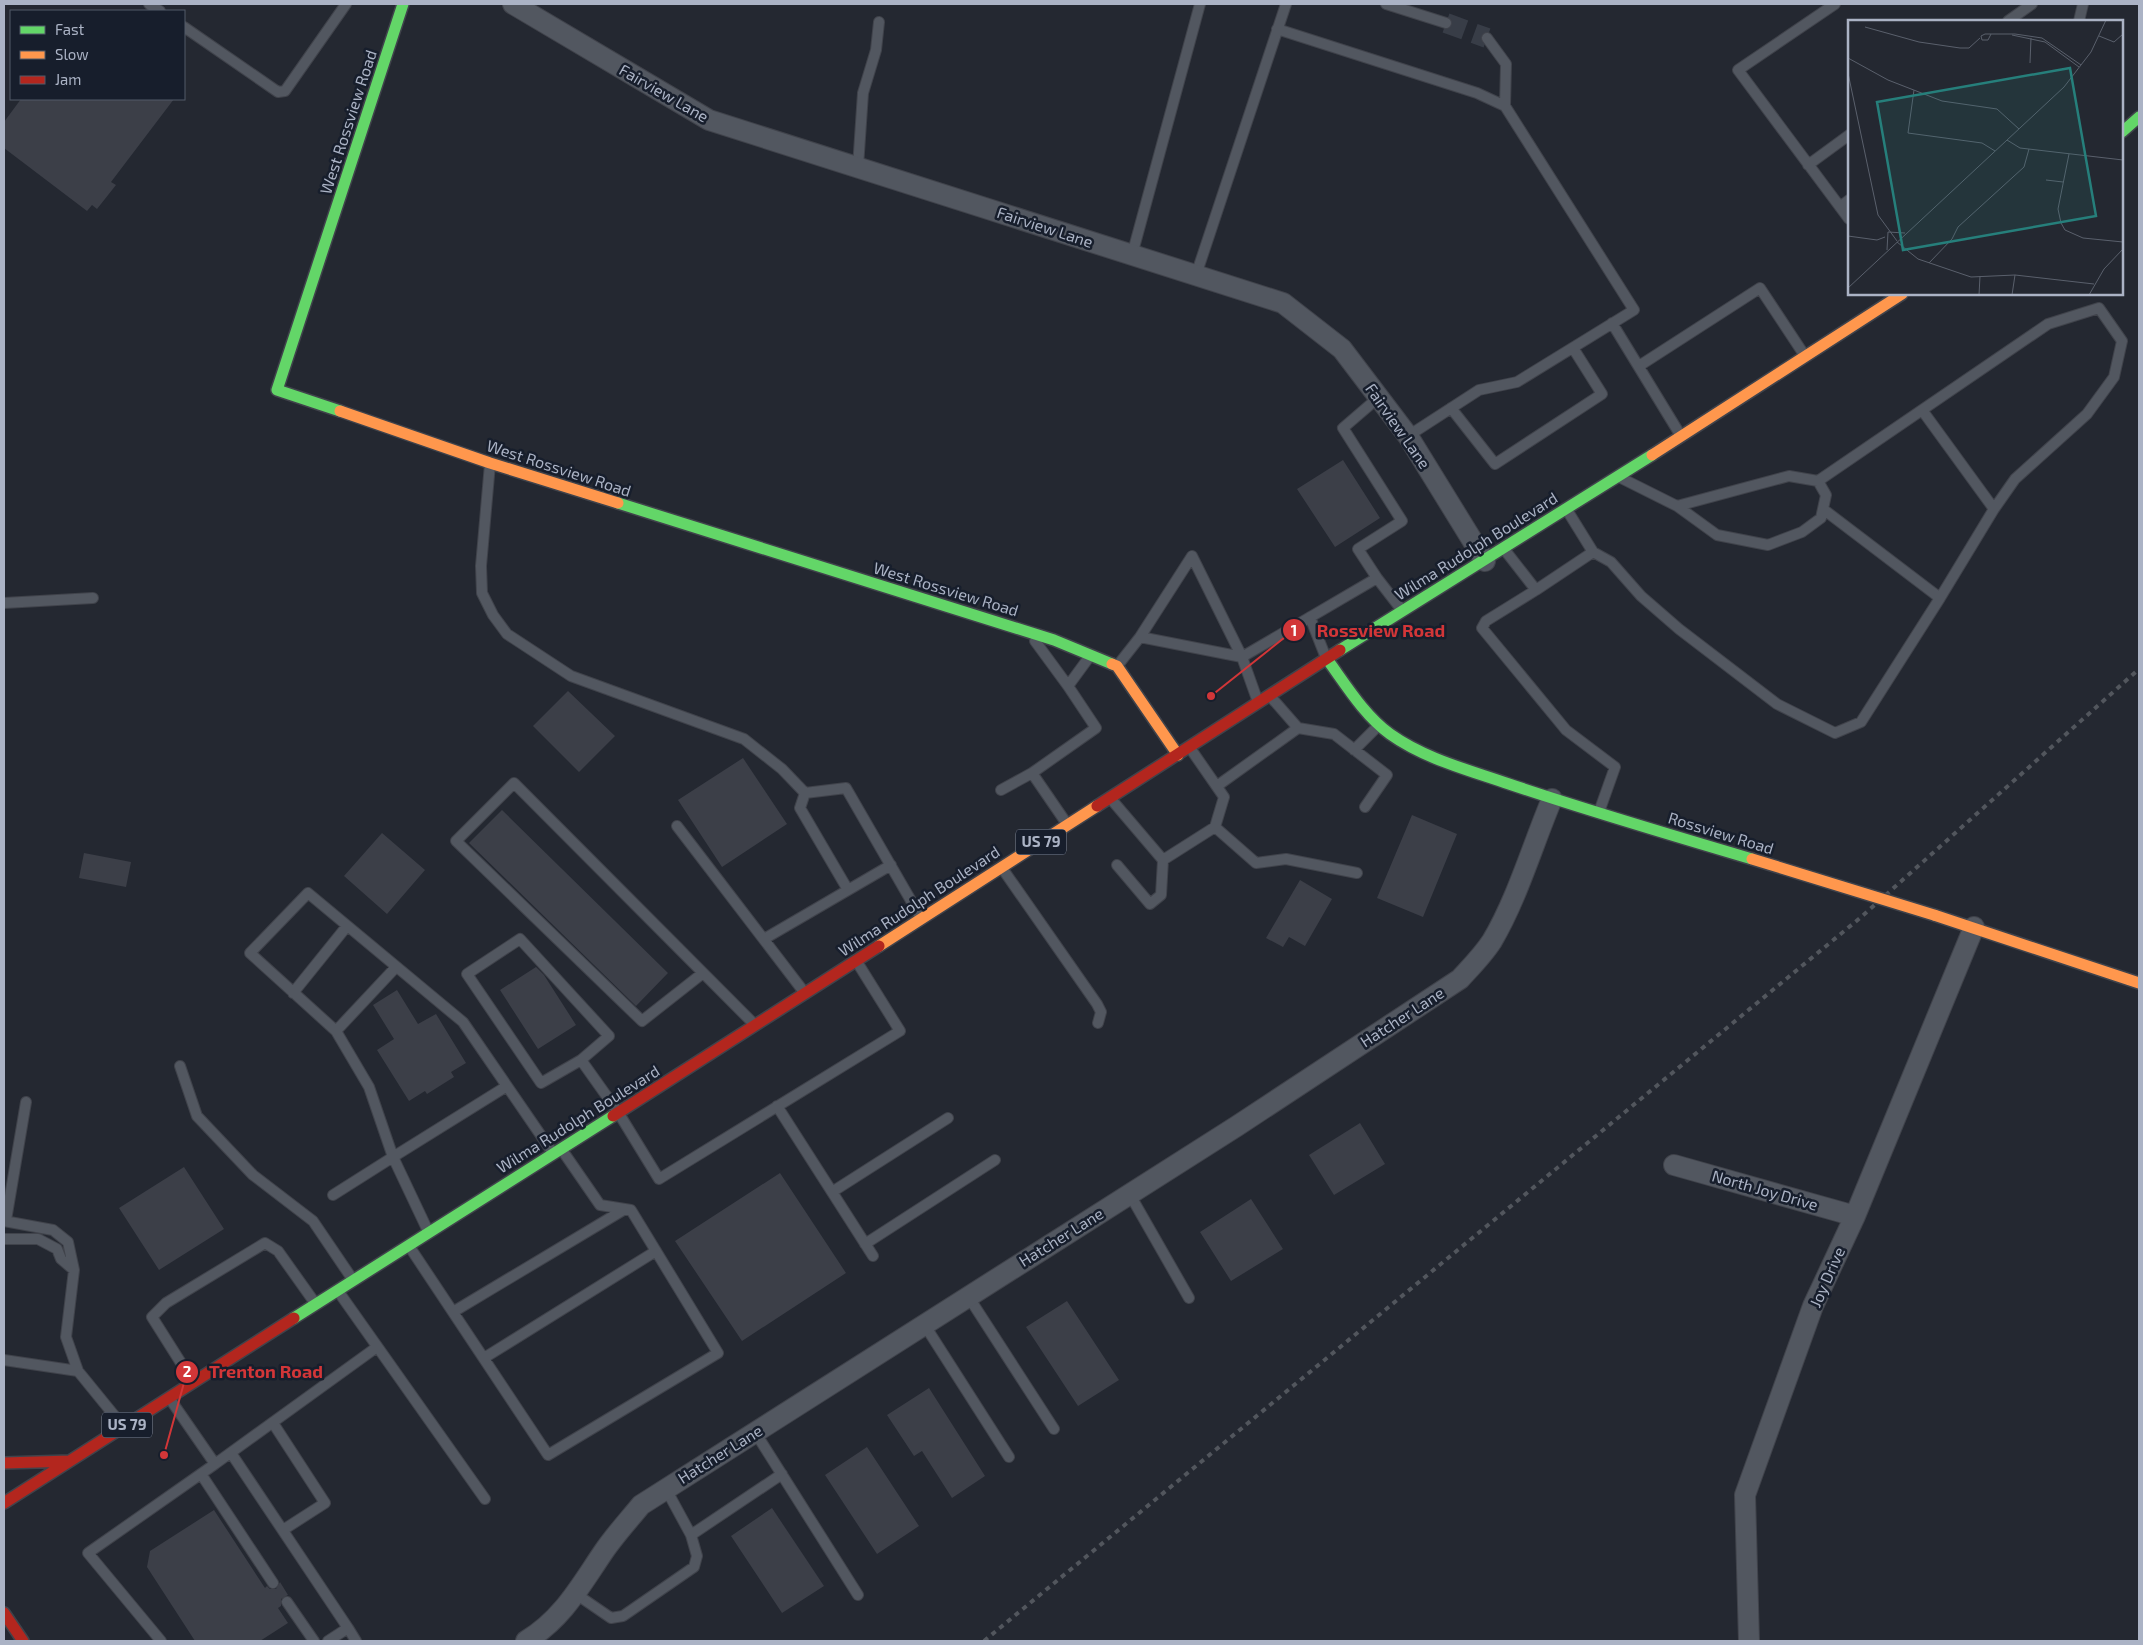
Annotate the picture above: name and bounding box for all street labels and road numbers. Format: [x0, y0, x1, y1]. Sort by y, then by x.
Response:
street label: West Rossview Road [315, 47, 380, 196]
street label: Fairview Lane [616, 59, 712, 126]
street label: Fairview Lane [995, 202, 1096, 251]
street label: Fairview Lane [1362, 379, 1435, 472]
street label: West Rossview Road [485, 435, 634, 500]
street label: Wilma Rudolph Boulevard [1391, 488, 1561, 604]
street label: West Rossview Road [871, 557, 1021, 620]
street label: Rossview Road [1666, 807, 1776, 858]
road number: US 79 [1016, 830, 1066, 854]
street label: Wilma Rudolph Boulevard [835, 841, 1003, 960]
street label: Hatcher Lane [1356, 983, 1447, 1051]
street label: Wilma Rudolph Boulevard [493, 1061, 663, 1177]
street label: North Joy Drive [1710, 1165, 1820, 1214]
street label: Hatcher Lane [1015, 1203, 1106, 1270]
street label: Joy Drive [1805, 1244, 1848, 1310]
road number: US 79 [102, 1412, 152, 1438]
street label: Hatcher Lane [674, 1420, 765, 1487]

